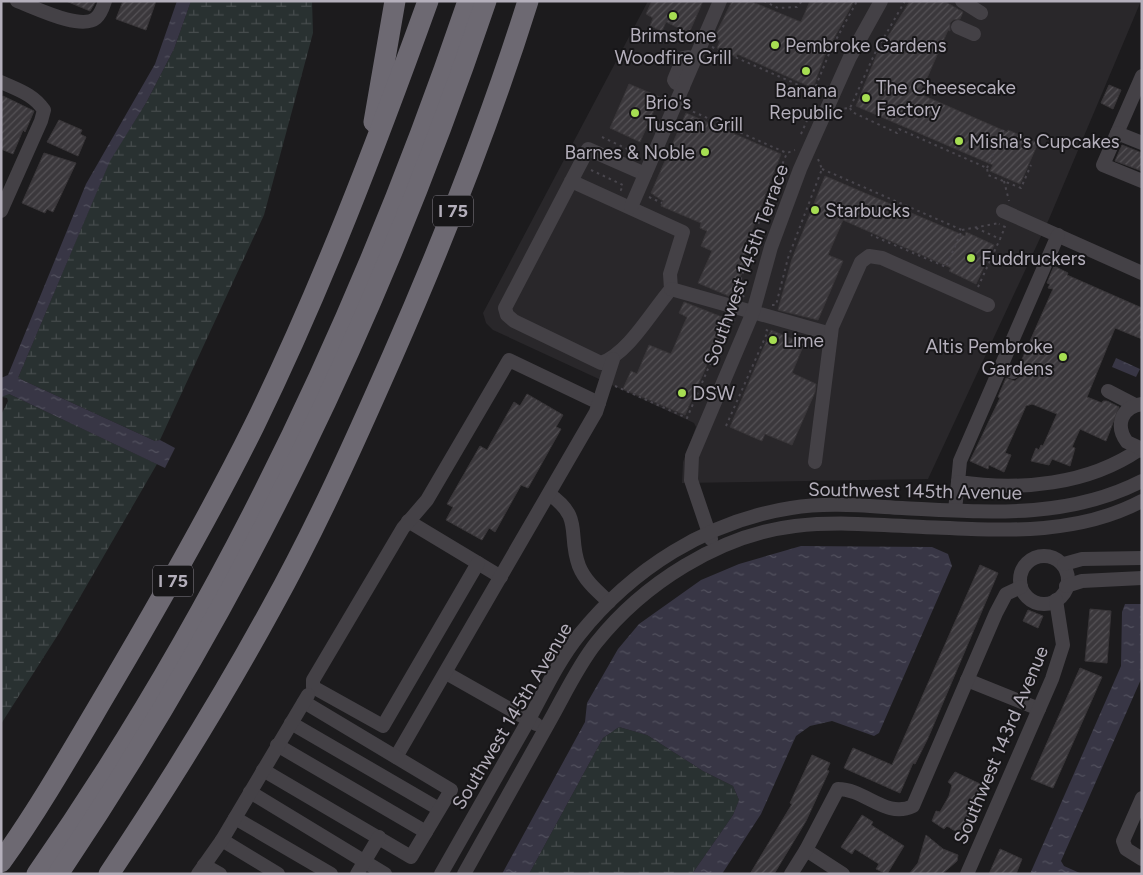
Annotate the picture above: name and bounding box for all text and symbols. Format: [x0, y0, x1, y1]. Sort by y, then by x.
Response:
marker: Brimstone Woodfire Grill [667, 10, 679, 22]
place label: Brimstone Woodfire Grill [614, 24, 732, 69]
place label: Pembroke Gardens [785, 34, 947, 57]
marker: Pembroke Gardens [769, 39, 781, 51]
marker: Banana Republic [800, 65, 812, 77]
place label: The Cheesecake Factory [876, 76, 1016, 121]
place label: Banana Republic [769, 79, 843, 124]
place label: Brio's Tuscan Grill [645, 91, 743, 136]
marker: The Cheesecake Factory [860, 92, 872, 104]
marker: Brio's Tuscan Grill [629, 107, 641, 119]
place label: Misha's Cupcakes [969, 130, 1120, 153]
marker: Misha's Cupcakes [953, 135, 965, 147]
place label: Barnes & Noble [564, 141, 695, 164]
marker: Barnes & Noble [699, 146, 711, 158]
street label: Southwest 145th Terrace [699, 161, 793, 369]
road number: I 75 [433, 196, 473, 227]
place label: Starbucks [825, 199, 910, 222]
marker: Starbucks [809, 204, 821, 216]
place label: Fuddruckers [981, 247, 1086, 270]
marker: Fuddruckers [965, 252, 977, 264]
place label: Lime [783, 329, 824, 352]
marker: Lime [767, 334, 779, 346]
place label: Altis Pembroke Gardens [926, 335, 1053, 380]
marker: Altis Pembroke Gardens [1057, 351, 1069, 363]
place label: DSW [692, 382, 736, 405]
marker: DSW [676, 387, 688, 399]
street label: Southwest 145th Avenue [808, 478, 1022, 504]
road number: I 75 [153, 566, 193, 596]
street label: Southwest 145th Avenue [447, 618, 577, 814]
street label: Southwest 143rd Avenue [949, 642, 1053, 848]

